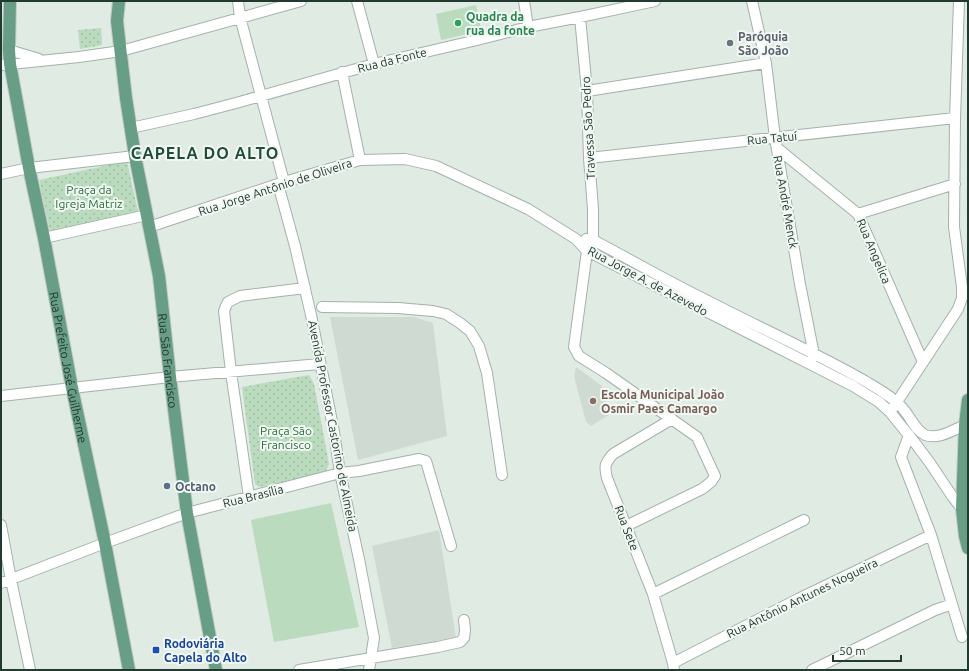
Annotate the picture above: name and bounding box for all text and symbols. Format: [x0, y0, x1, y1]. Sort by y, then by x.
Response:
place label: Quadra da rua da fonte [466, 10, 535, 37]
marker: Quadra da rua da fonte [453, 18, 463, 28]
place label: Paróquia São João [738, 30, 789, 57]
marker: Paróquia São João [725, 38, 735, 48]
street label: Rua da Fonte [356, 45, 428, 75]
street label: Travessa São Pedro [579, 76, 597, 180]
street label: Rua Tatuí [746, 129, 799, 147]
district label: CAPELA DO ALTO [131, 144, 279, 162]
street label: Rua André Menck [771, 154, 801, 250]
street label: Rua Jorge Antônio de Oliveira [197, 156, 353, 218]
park label: Praça da Igreja Matriz [55, 183, 123, 210]
street label: Rua Angelica [854, 217, 894, 285]
street label: Rua Jorge A. de Azevedo [586, 244, 710, 318]
street label: Rua Prefeito José Guilherme [48, 291, 90, 444]
street label: Rua São Francisco [157, 313, 180, 409]
street label: Avenida Professor Castorino de Almeida [306, 319, 360, 533]
place label: Escola Municipal João Osmir Paes Camargo [601, 388, 725, 415]
marker: Escola Municipal João Osmir Paes Camargo [588, 396, 598, 406]
park label: Praça São Francisco [260, 424, 312, 451]
place label: Octano [175, 480, 216, 493]
marker: Octano [162, 481, 172, 491]
street label: Rua Brasília [221, 482, 285, 510]
street label: Rua Sete [612, 504, 642, 552]
street label: Rua Antônio Antunes Nogueira [724, 556, 880, 640]
place label: Rodoviária Capela do Alto [164, 637, 247, 664]
scale bar [833, 637, 901, 663]
text: 50 m [839, 644, 866, 657]
marker: Rodoviária Capela do Alto [151, 645, 161, 655]

